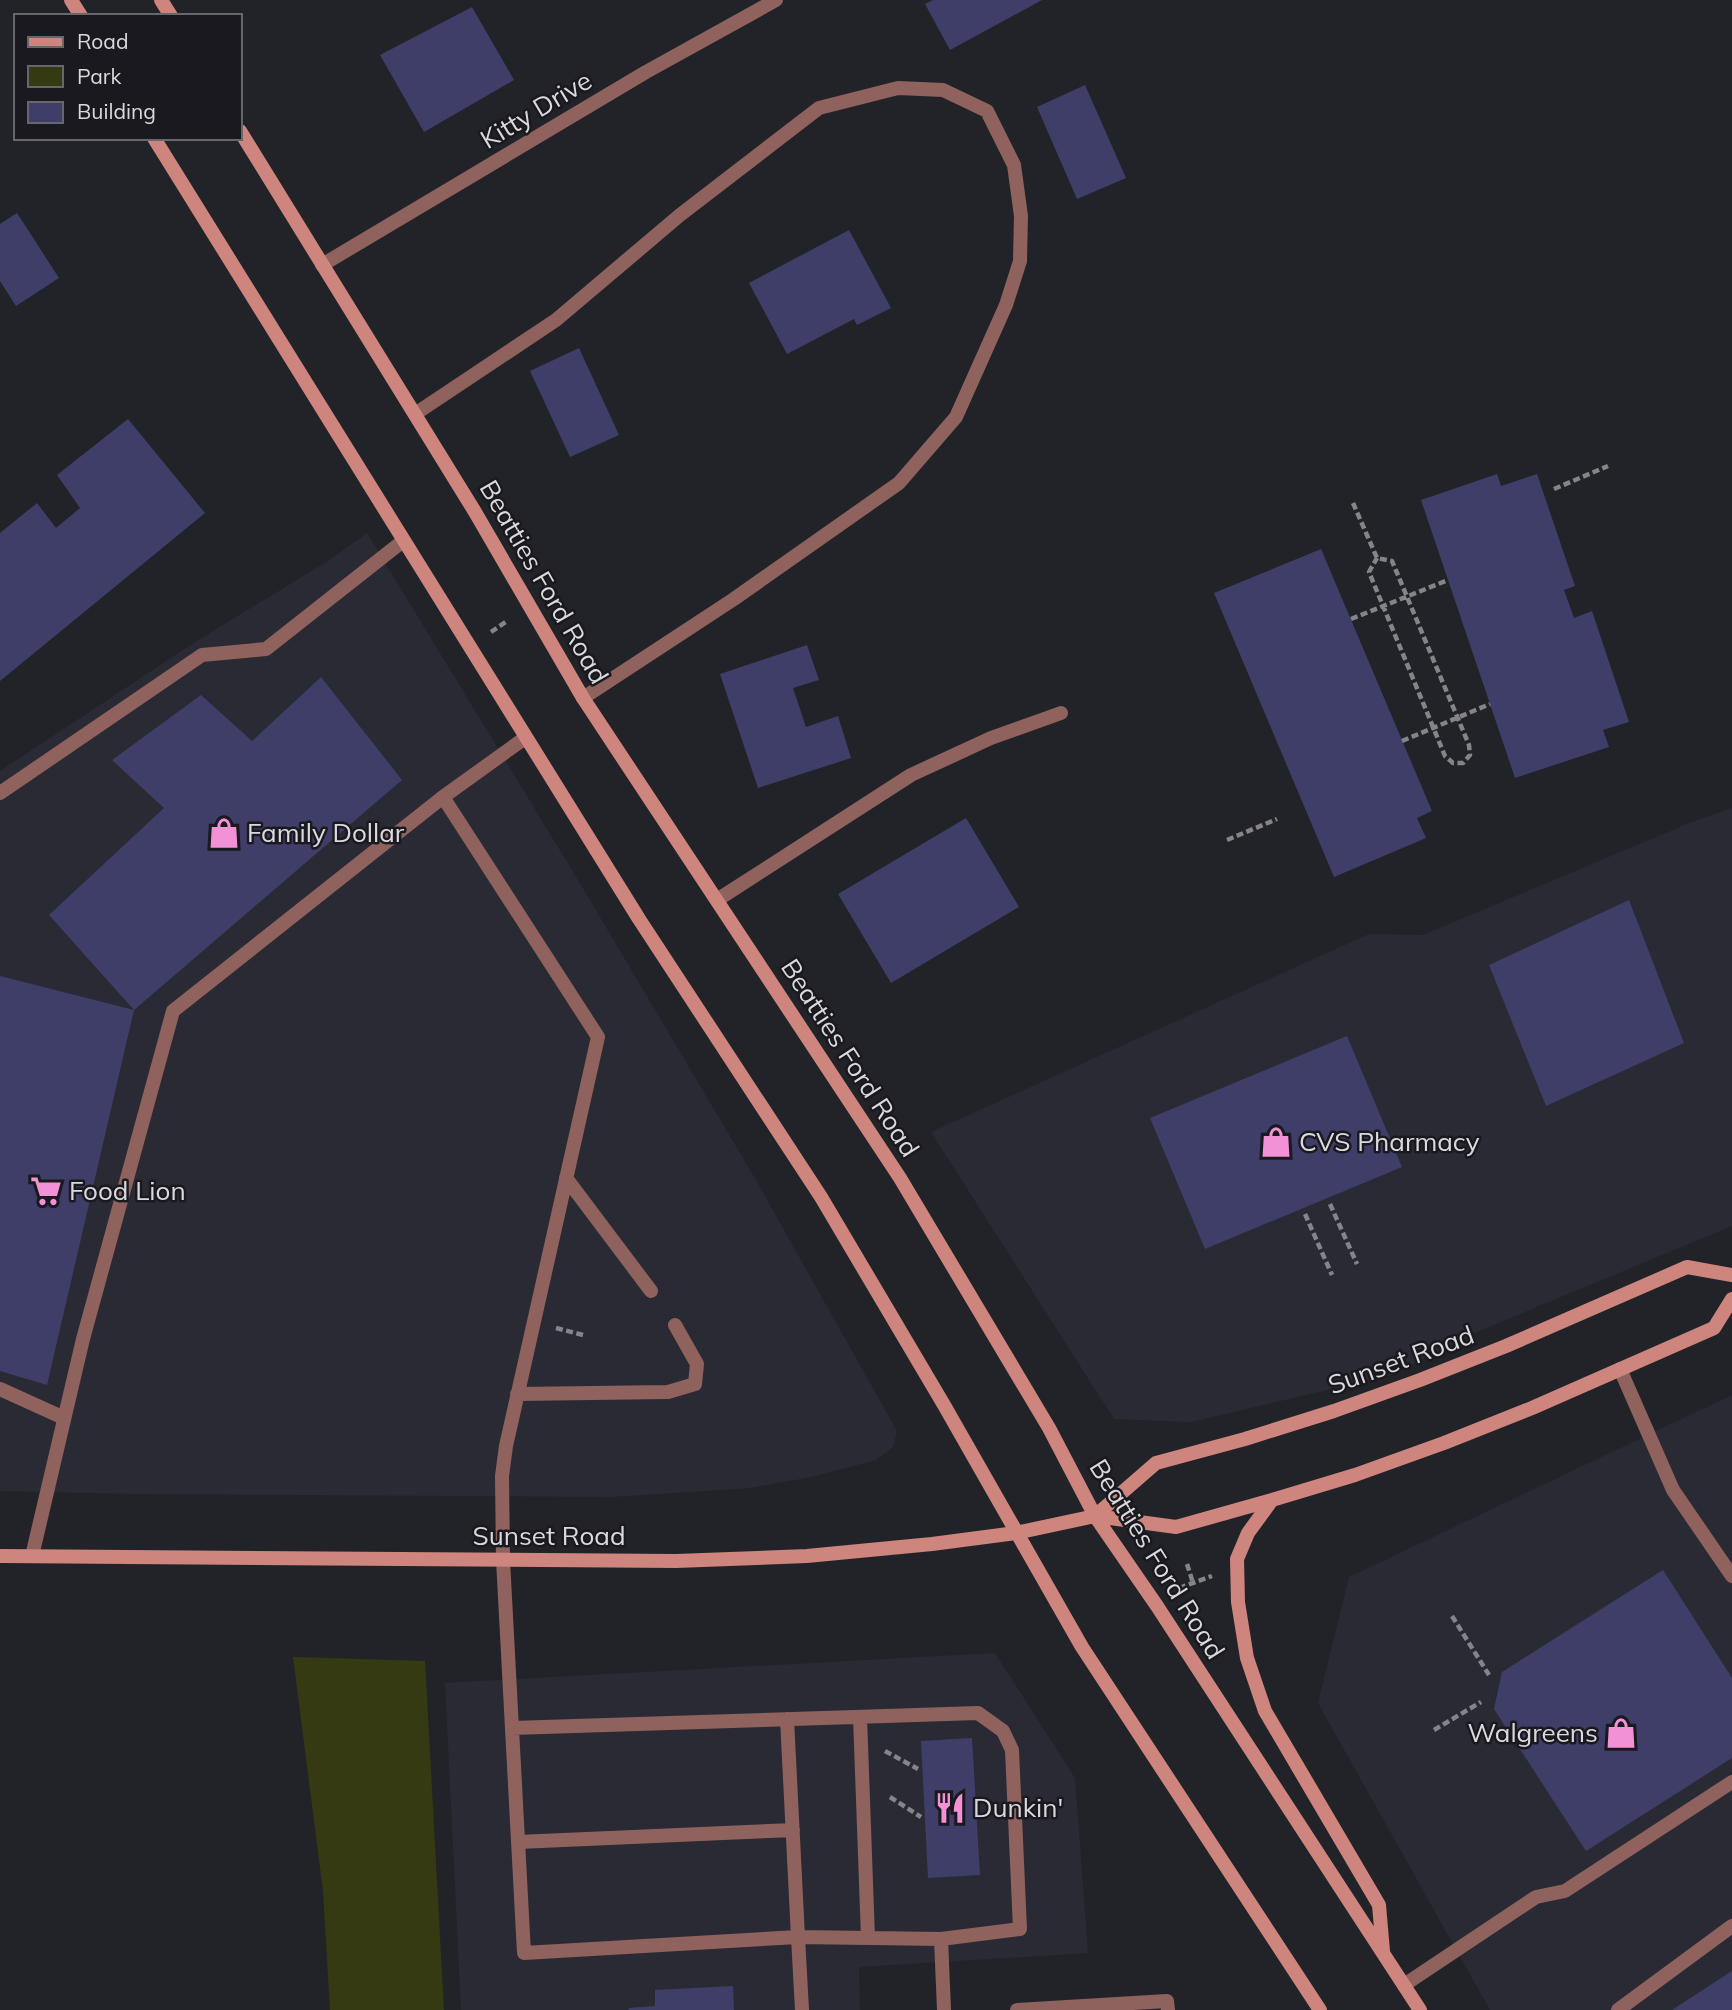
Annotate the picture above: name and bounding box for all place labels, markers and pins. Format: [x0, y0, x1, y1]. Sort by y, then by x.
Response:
shop icon: Family Dollar [207, 816, 241, 850]
place label: Family Dollar [247, 816, 405, 849]
shop icon: CVS Pharmacy [1259, 1125, 1293, 1159]
place label: CVS Pharmacy [1299, 1125, 1480, 1158]
supermarket icon: Food Lion [29, 1174, 63, 1208]
place label: Food Lion [69, 1174, 186, 1207]
place label: Walgreens [1467, 1716, 1598, 1749]
shop icon: Walgreens [1604, 1716, 1638, 1750]
restaurant icon: Dunkin' [933, 1791, 967, 1825]
place label: Dunkin' [973, 1791, 1063, 1824]

